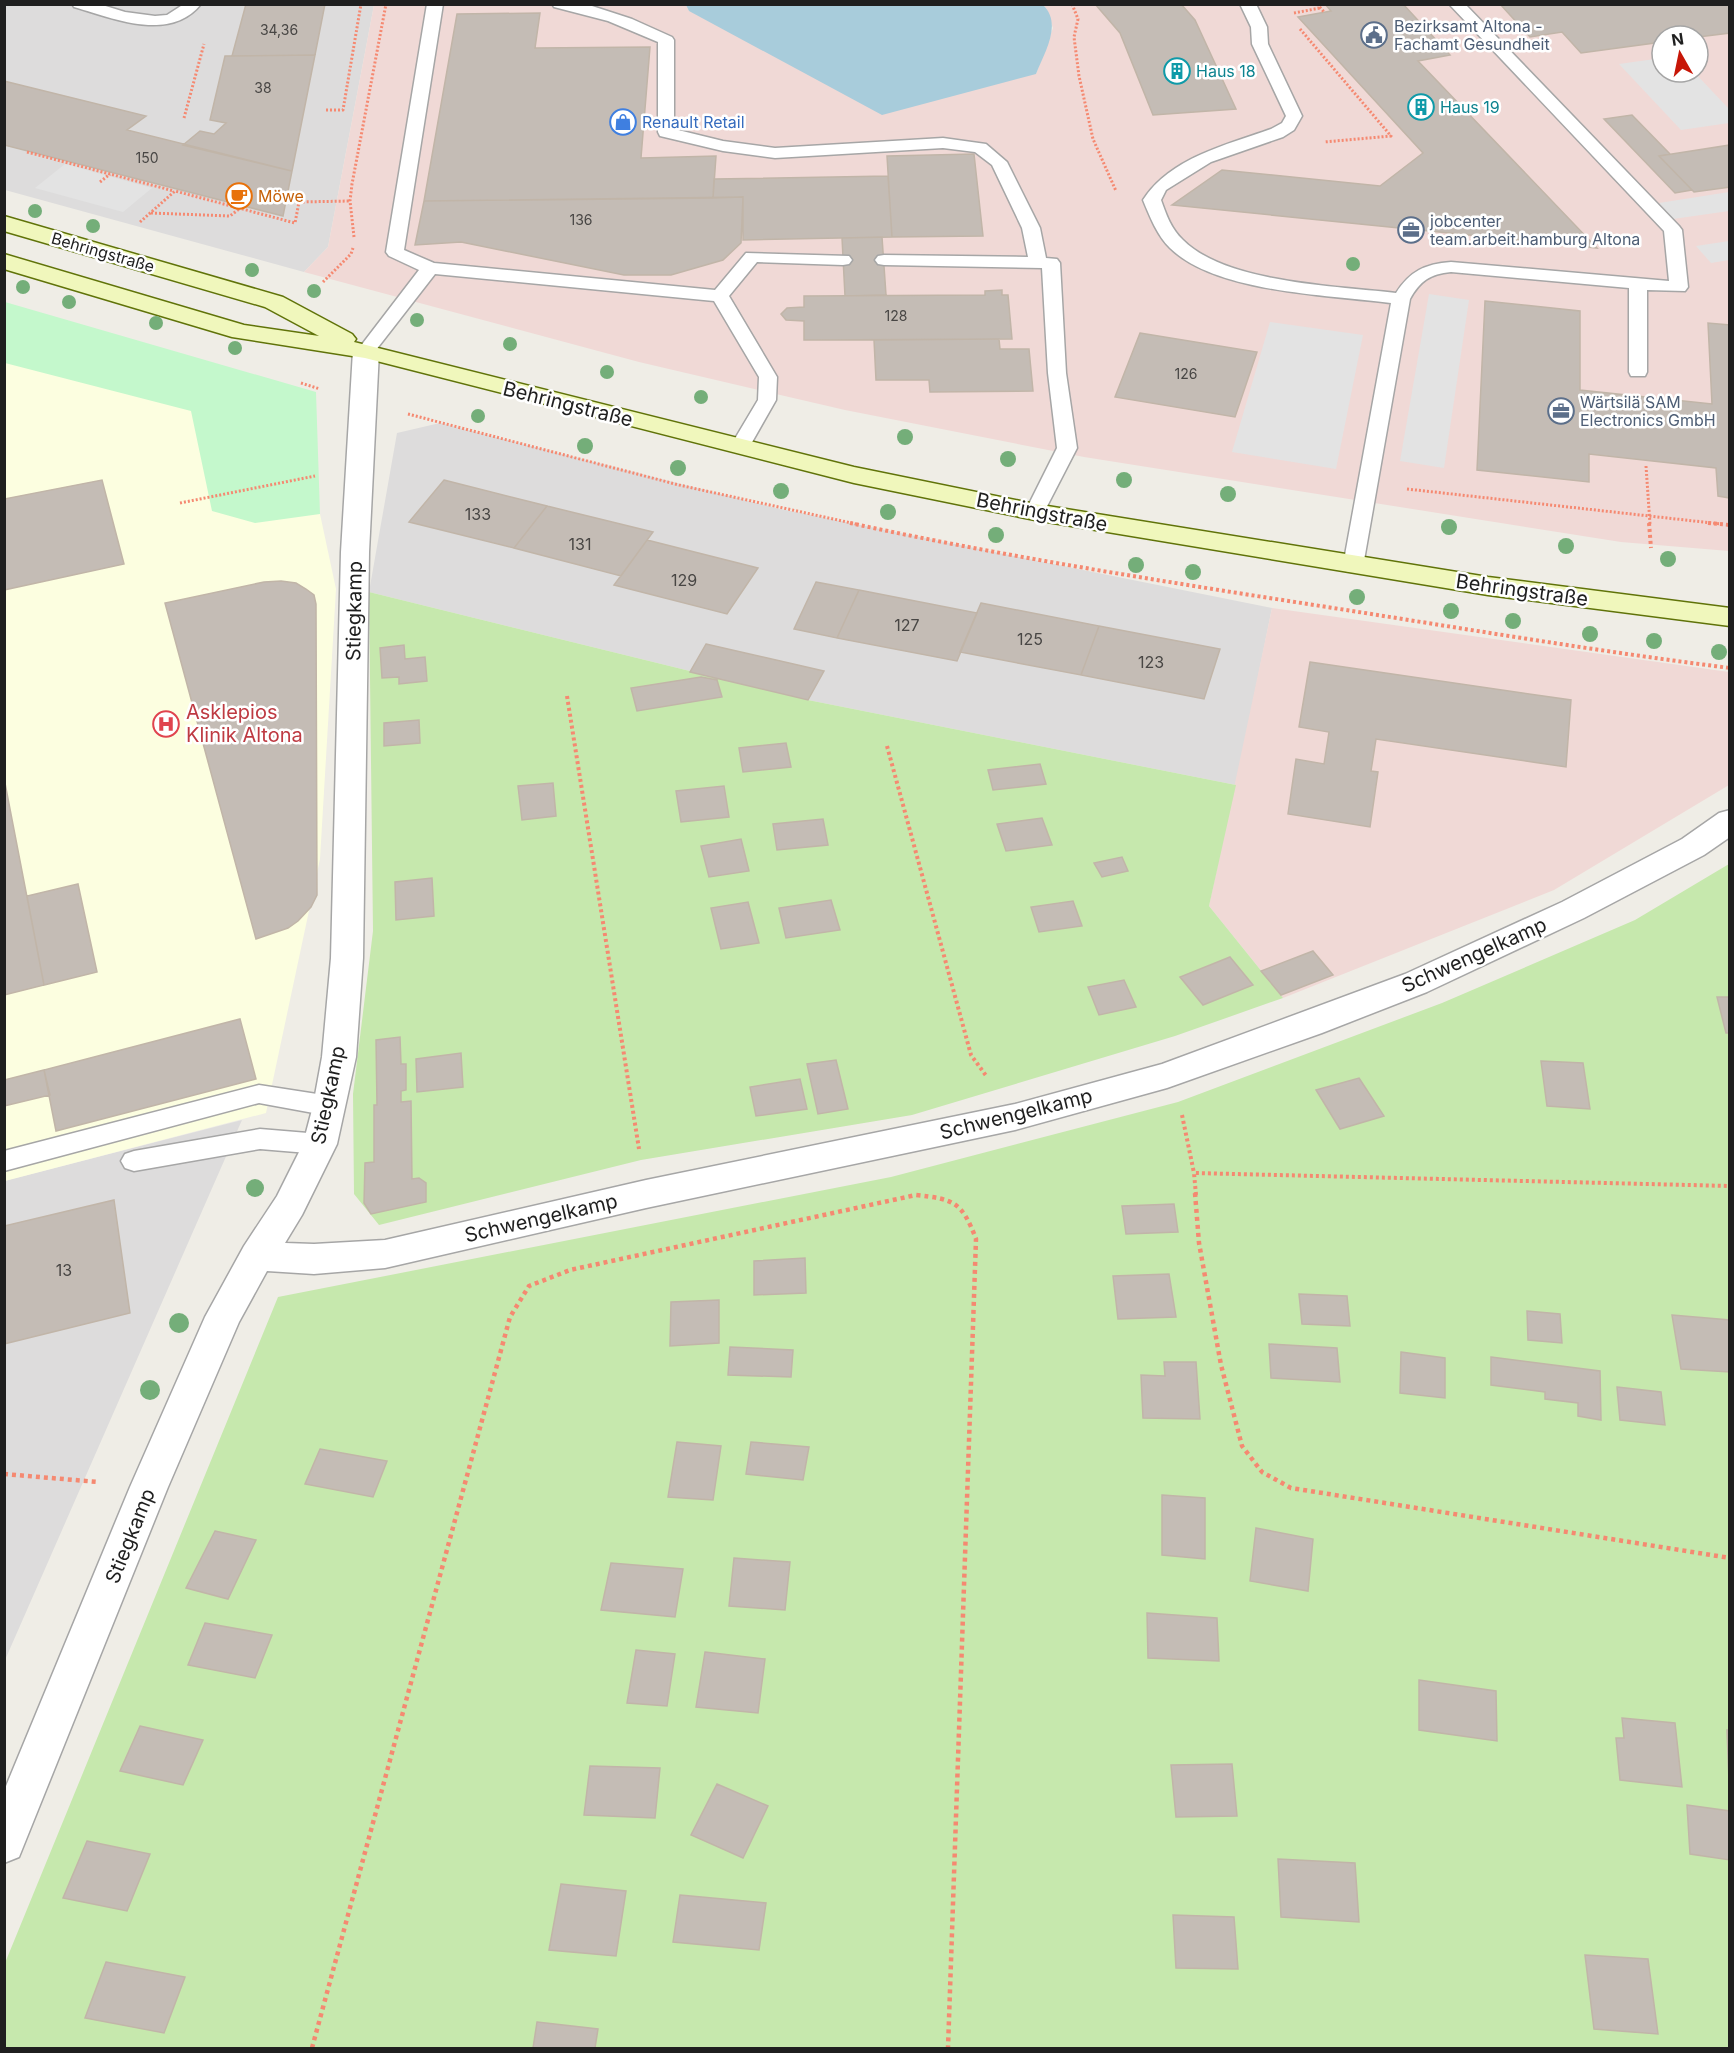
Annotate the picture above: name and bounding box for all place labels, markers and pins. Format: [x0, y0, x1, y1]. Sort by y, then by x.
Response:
place label: Bezirksamt Altona - Fachamt Gesundheit [1394, 16, 1550, 54]
public building icon: Bezirksamt Altona - Fachamt Gesundheit [1359, 20, 1389, 50]
building icon: Haus 18 [1162, 56, 1192, 86]
place label: Haus 18 [1196, 61, 1256, 81]
building icon: Haus 19 [1406, 92, 1436, 122]
place label: Haus 19 [1440, 97, 1500, 117]
shop icon: Renault Retail [608, 107, 638, 137]
place label: Renault Retail [642, 112, 745, 132]
cafe icon: Möwe [224, 181, 254, 211]
place label: Möwe [258, 186, 304, 206]
place label: jobcenter team.arbeit.hamburg Altona [1429, 211, 1640, 249]
office icon: jobcenter team.arbeit.hamburg Altona [1396, 215, 1426, 245]
place label: Wärtsilä SAM Electronics GmbH [1580, 392, 1716, 430]
office icon: Wärtsilä SAM Electronics GmbH [1546, 396, 1576, 426]
place label: Asklepios Klinik Altona [186, 700, 303, 747]
hospital icon: Asklepios Klinik Altona [151, 709, 181, 739]

